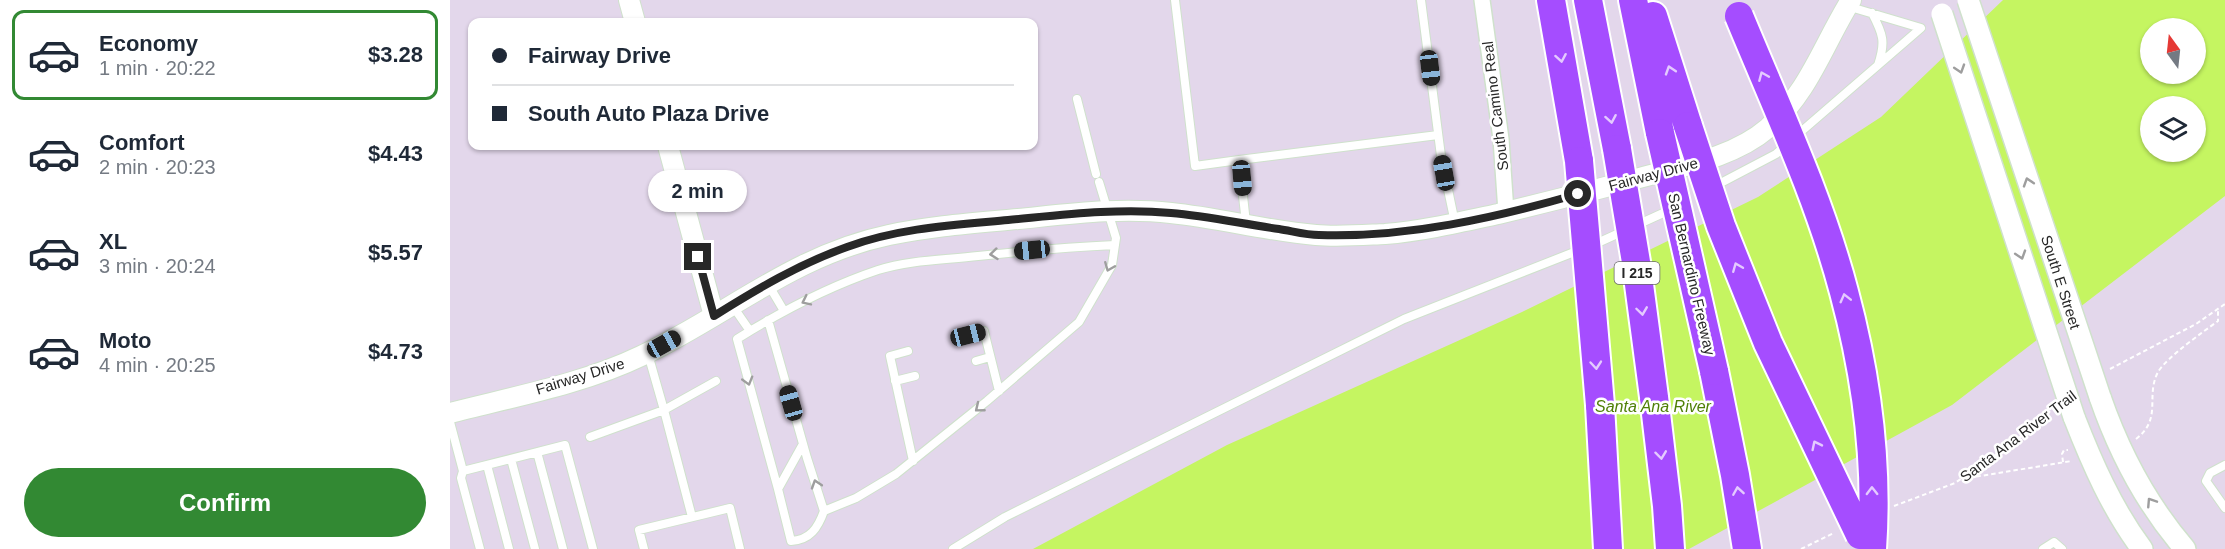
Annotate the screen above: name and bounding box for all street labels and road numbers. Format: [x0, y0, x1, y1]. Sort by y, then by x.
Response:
street label: South Camino Real [1479, 40, 1511, 172]
street label: Fairway Drive [1607, 154, 1699, 194]
street label: San Bernardino Freeway [1665, 191, 1719, 357]
street label: South E Street [2038, 233, 2084, 332]
road number: I 215 [1614, 262, 1660, 284]
street label: Fairway Drive [534, 354, 626, 398]
street label: Santa Ana River Trail [1957, 387, 2079, 485]

